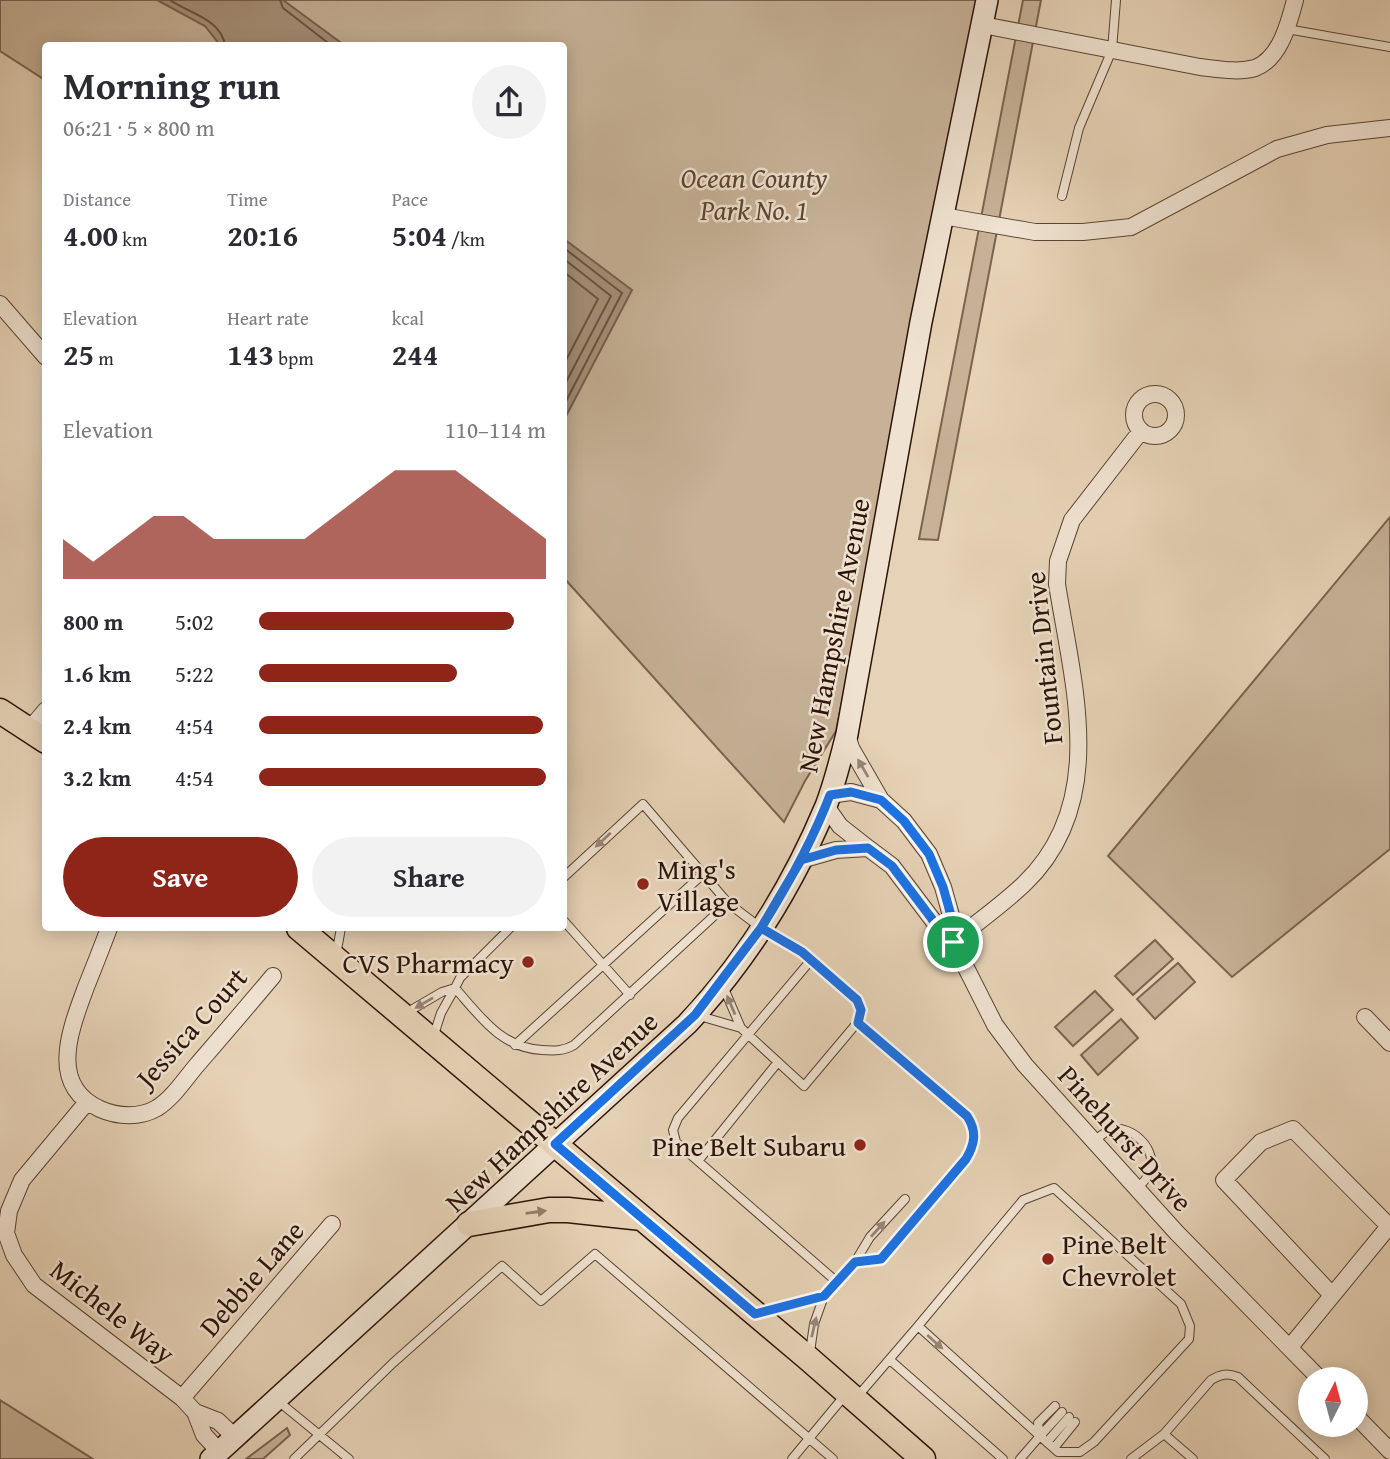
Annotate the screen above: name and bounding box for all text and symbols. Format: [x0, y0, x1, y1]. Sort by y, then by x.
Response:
text: Morning run [63, 57, 280, 113]
button: share [472, 65, 546, 139]
text: 06:21 · 5 × 800 m [63, 111, 215, 144]
park label: Ocean County Park No. 1 [681, 157, 827, 230]
text: Distance [63, 185, 131, 213]
text: Time [227, 185, 268, 213]
text: Pace [392, 185, 428, 213]
text: 4.00 [63, 213, 118, 257]
text: 20:16 [227, 213, 298, 257]
text: 5:04 [392, 213, 447, 257]
text: km [118, 225, 147, 253]
text: /km [447, 225, 485, 253]
text: Elevation [63, 304, 137, 332]
text: Heart rate [227, 304, 309, 332]
text: kcal [392, 304, 424, 332]
text: 25 [63, 332, 94, 376]
text: 143 [227, 332, 274, 376]
text: 244 [392, 332, 438, 376]
text: m [94, 344, 114, 372]
text: bpm [274, 344, 314, 372]
text: Elevation [63, 413, 153, 446]
text: 110–114 m [445, 413, 546, 446]
street label: New Hampshire Avenue [786, 494, 880, 776]
street label: Fountain Drive [1014, 570, 1072, 746]
text: 800 m [63, 605, 124, 638]
text: 5:02 [175, 605, 214, 638]
text: 1.6 km [63, 657, 131, 690]
text: 5:22 [175, 657, 214, 690]
text: 2.4 km [63, 709, 131, 742]
text: 4:54 [175, 709, 214, 742]
one-way arrow [857, 758, 869, 777]
text: 3.2 km [63, 761, 131, 794]
text: 4:54 [175, 761, 214, 794]
one-way arrow [594, 832, 612, 848]
button: Save [63, 837, 298, 917]
button: Share [312, 837, 546, 917]
place label: Ming's Village [657, 848, 739, 921]
marker: Ming's Village [635, 876, 651, 892]
pin [923, 912, 983, 972]
icon: arrive [934, 923, 972, 961]
place label: CVS Pharmacy [343, 942, 514, 983]
marker: CVS Pharmacy [520, 954, 536, 970]
street label: Jessica Court [124, 957, 256, 1099]
one-way arrow [726, 995, 737, 1016]
one-way arrow [414, 997, 433, 1009]
street label: New Hampshire Avenue [435, 1001, 667, 1221]
street label: Pinehurst Drive [1049, 1056, 1203, 1220]
place label: Pine Belt Subaru [652, 1125, 846, 1166]
marker: Pine Belt Subaru [852, 1137, 868, 1153]
one-way arrow [525, 1207, 547, 1218]
street label: Debbie Lane [189, 1211, 313, 1345]
one-way arrow [869, 1221, 885, 1238]
place label: Pine Belt Chevrolet [1062, 1223, 1176, 1296]
street label: Michele Way [42, 1249, 184, 1373]
marker: Pine Belt Chevrolet [1040, 1251, 1056, 1267]
one-way arrow [809, 1316, 820, 1338]
one-way arrow [927, 1334, 944, 1349]
north arrow [1298, 1367, 1368, 1437]
map controls [1298, 1367, 1368, 1437]

